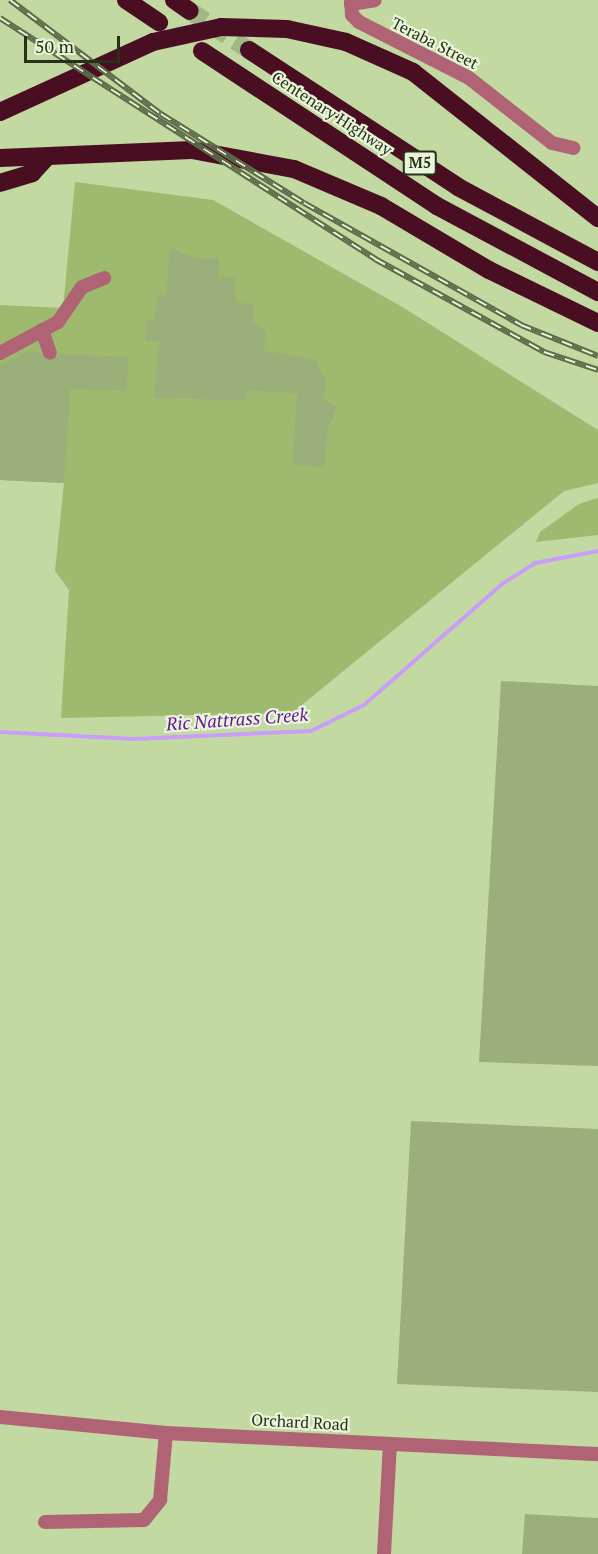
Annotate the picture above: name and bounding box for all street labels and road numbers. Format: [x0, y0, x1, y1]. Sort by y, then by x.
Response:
street label: Teraba Street [389, 13, 481, 73]
street label: Centenary Highway [268, 67, 396, 159]
road number: M5 [402, 151, 438, 175]
street label: Orchard Road [251, 1410, 349, 1434]

